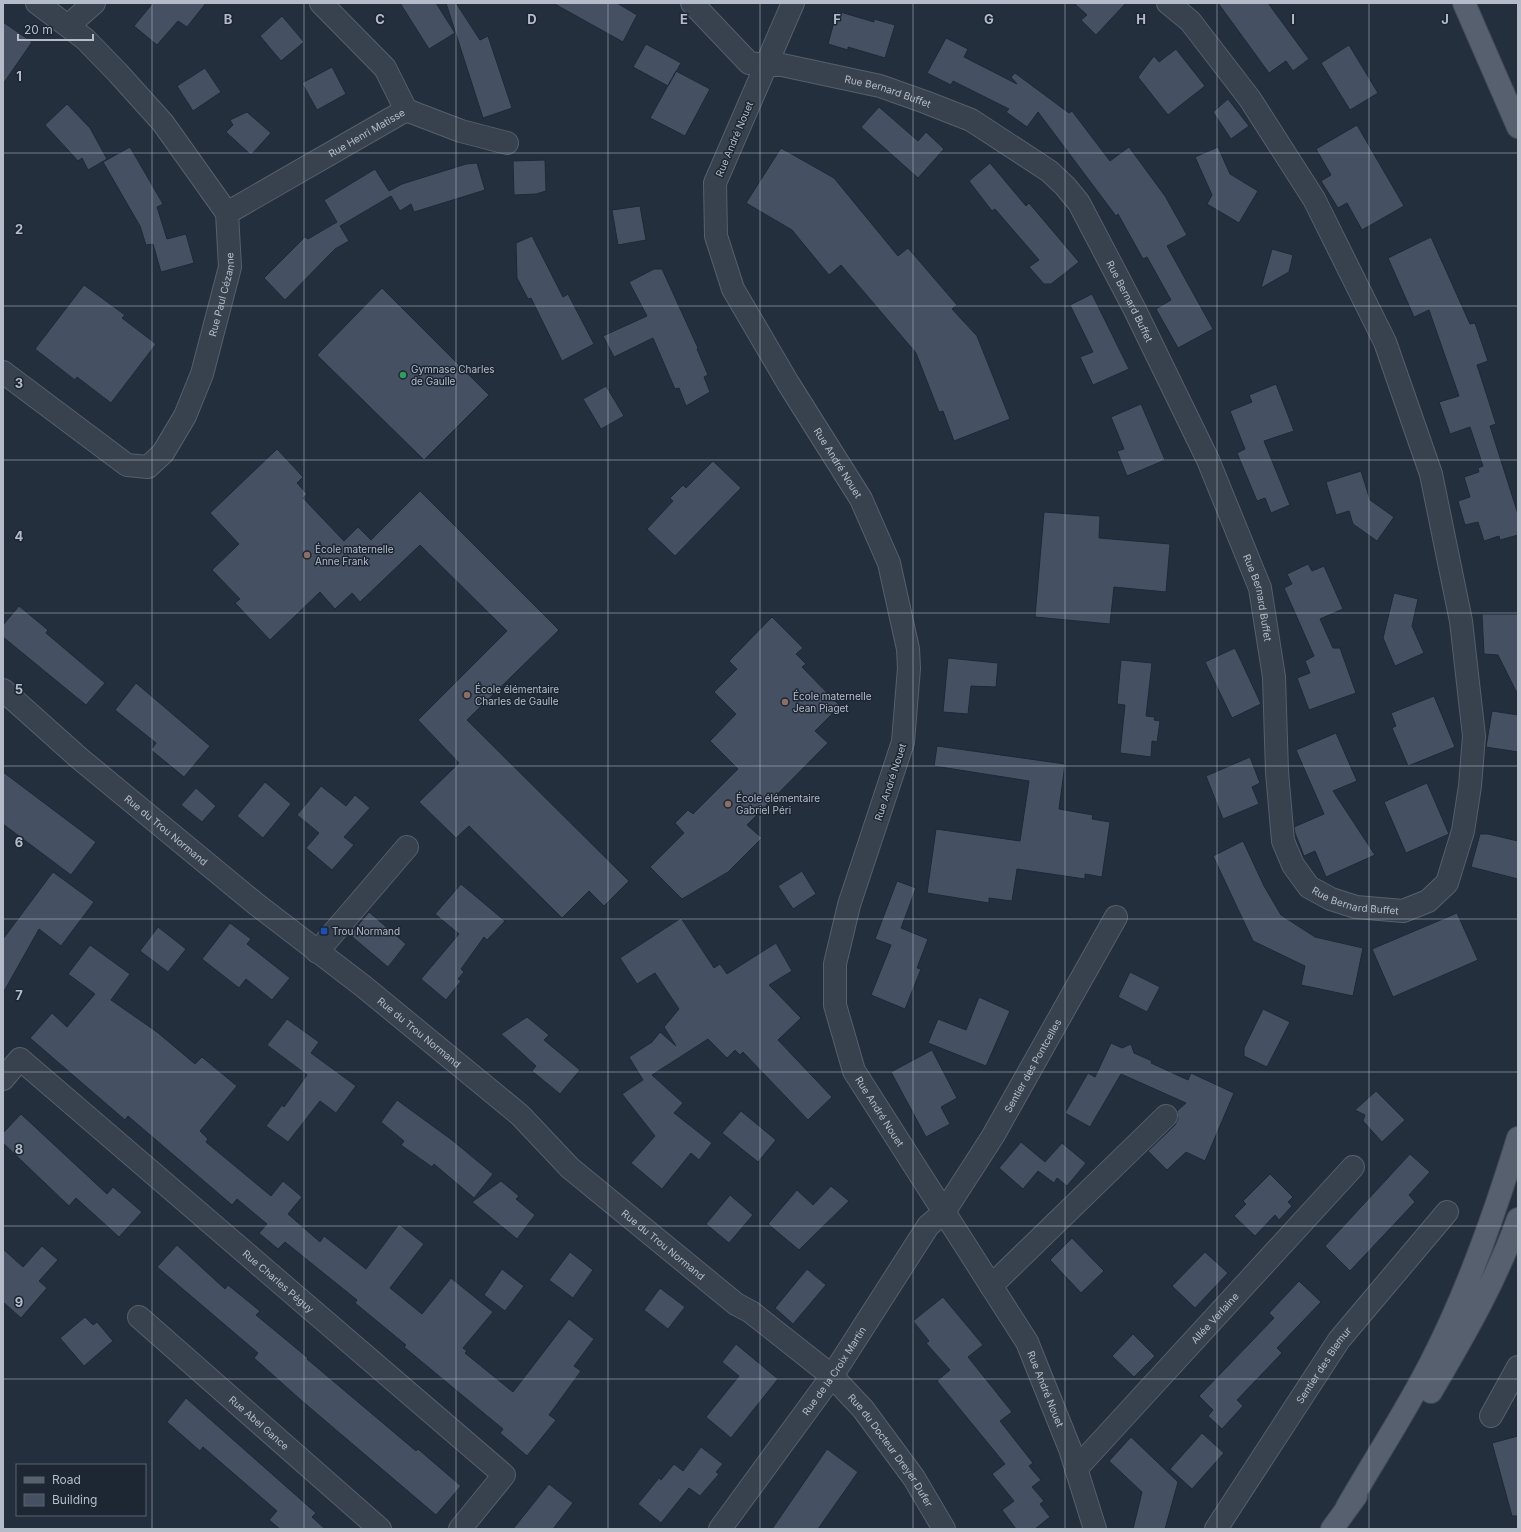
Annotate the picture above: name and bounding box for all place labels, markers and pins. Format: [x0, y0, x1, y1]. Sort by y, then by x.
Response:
place label: Gymnase Charles de Gaulle [411, 363, 495, 387]
marker: Gymnase Charles de Gaulle [398, 370, 408, 380]
place label: École maternelle Anne Frank [315, 542, 394, 567]
marker: École maternelle Anne Frank [302, 550, 312, 560]
place label: École élémentaire Charles de Gaulle [475, 682, 559, 707]
place label: École maternelle Jean Piaget [793, 689, 872, 714]
marker: École élémentaire Charles de Gaulle [462, 690, 472, 700]
marker: École maternelle Jean Piaget [780, 697, 790, 707]
place label: École élémentaire Gabriel Péri [736, 791, 820, 816]
marker: École élémentaire Gabriel Péri [723, 799, 733, 809]
place label: Trou Normand [332, 925, 400, 937]
marker: Trou Normand [319, 926, 329, 936]

